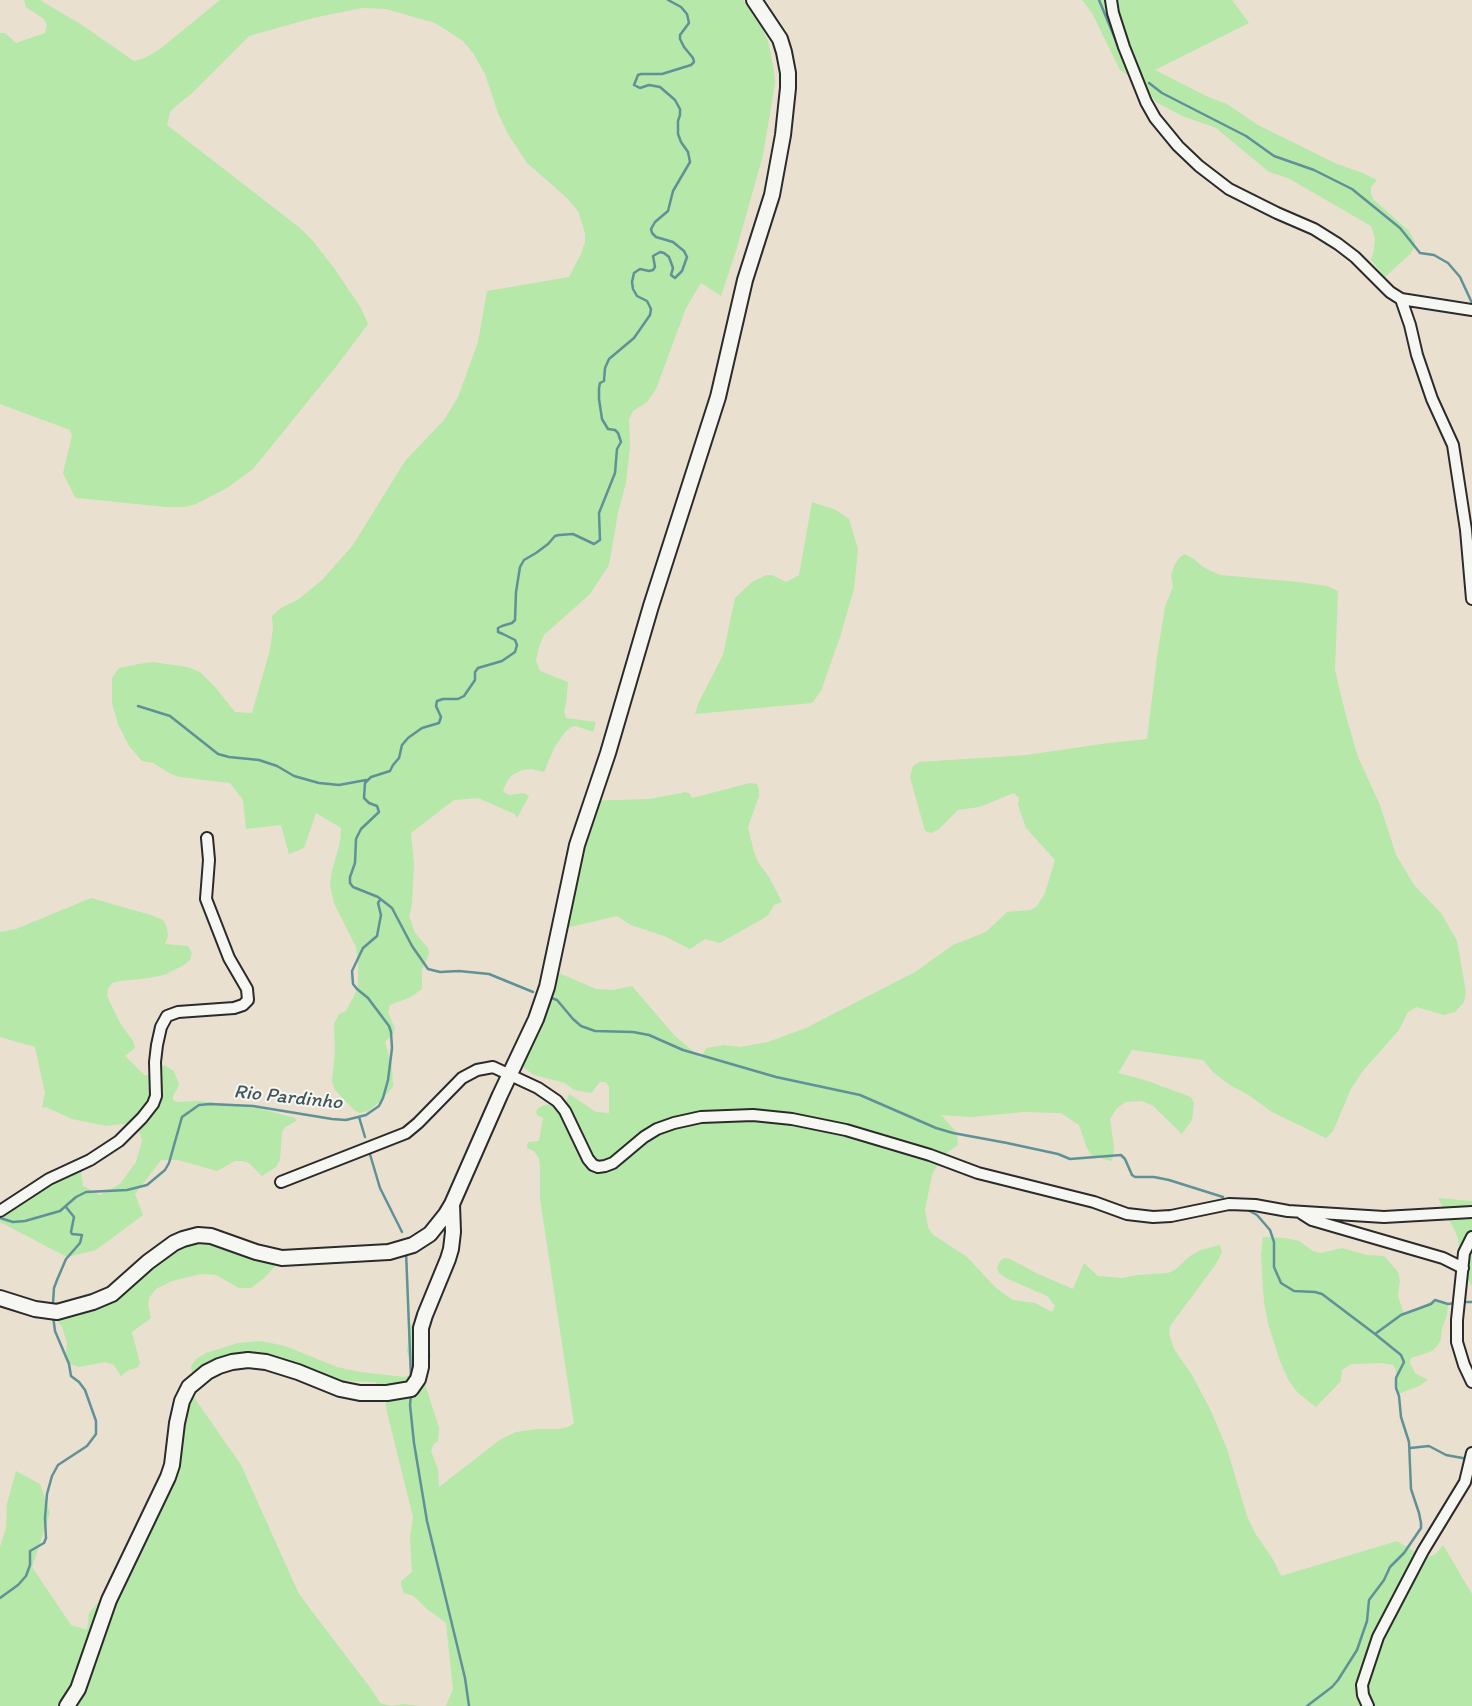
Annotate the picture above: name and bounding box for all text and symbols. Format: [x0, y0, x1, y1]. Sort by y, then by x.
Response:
water label: Rio Pardinho [233, 1080, 343, 1116]

